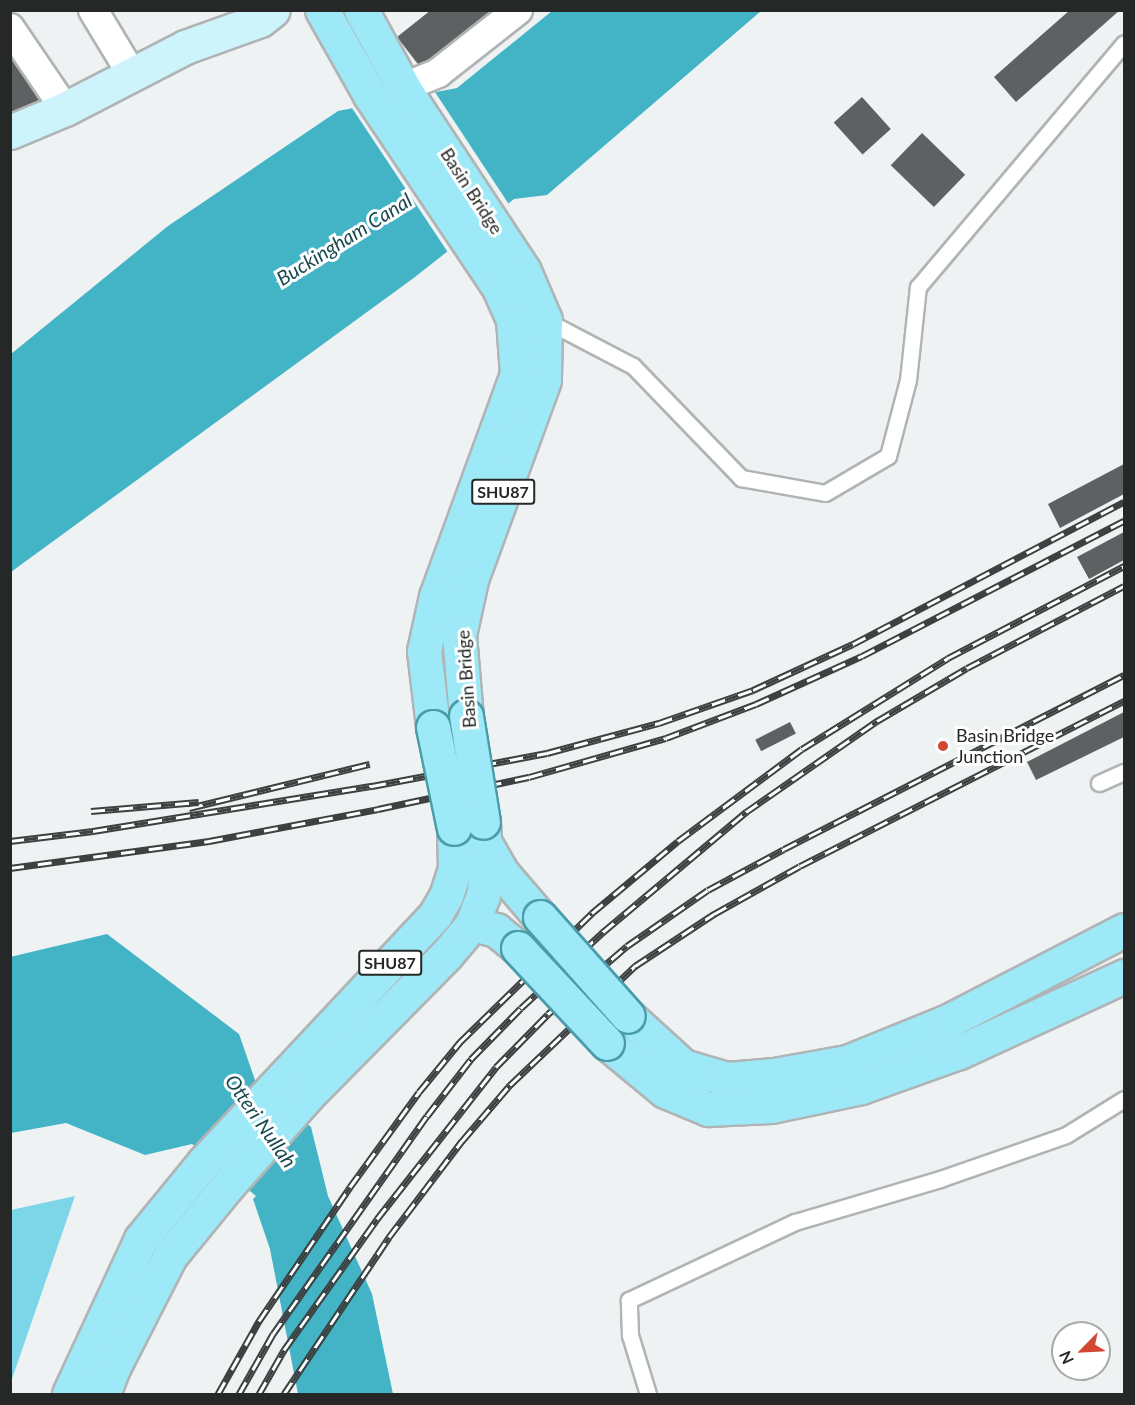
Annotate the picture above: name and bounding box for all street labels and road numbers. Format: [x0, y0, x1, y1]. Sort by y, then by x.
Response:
street label: Basin Bridge [436, 144, 508, 238]
road number: SHU87 [470, 479, 536, 505]
street label: Basin Bridge [452, 629, 480, 729]
road number: SHU87 [357, 950, 423, 976]

